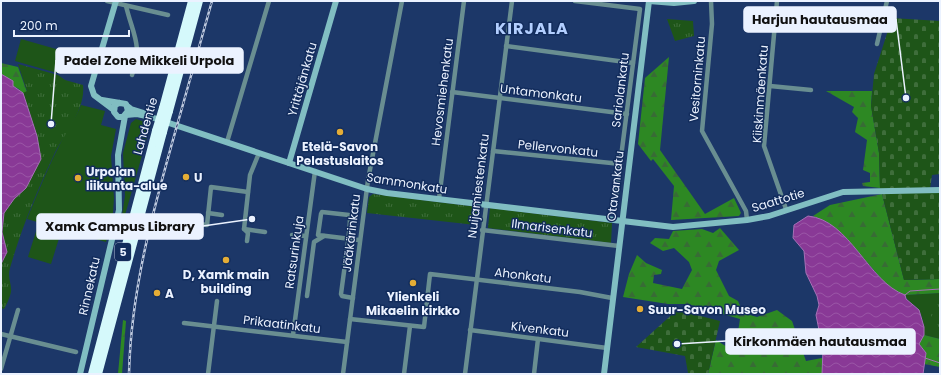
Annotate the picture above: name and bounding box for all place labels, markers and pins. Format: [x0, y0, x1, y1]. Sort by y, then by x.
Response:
callout: Harjun hautausmaa [744, 7, 896, 32]
callout: Padel Zone Mikkeli Urpola [56, 48, 243, 73]
marker: Etelä-Savon Pelastuslaitos [335, 127, 345, 137]
place label: Etelä-Savon Pelastuslaitos [296, 138, 384, 169]
place label: Urpolan liikunta-alue [86, 163, 168, 194]
place label: U [194, 169, 202, 186]
marker: U [181, 172, 191, 182]
marker: Urpolan liikunta-alue [73, 173, 83, 183]
callout: Xamk Campus Library [37, 214, 203, 239]
marker: D, Xamk main building [221, 255, 231, 265]
place label: D, Xamk main building [183, 266, 269, 297]
marker: Ylienkeli Mikaelin kirkko [408, 278, 418, 288]
place label: A [165, 285, 174, 302]
marker: A [152, 288, 162, 298]
place label: Ylienkeli Mikaelin kirkko [366, 288, 460, 319]
place label: Suur-Savon Museo [648, 301, 766, 318]
marker: Suur-Savon Museo [635, 304, 645, 314]
callout: Kirkonmäen hautausmaa [726, 329, 915, 354]

